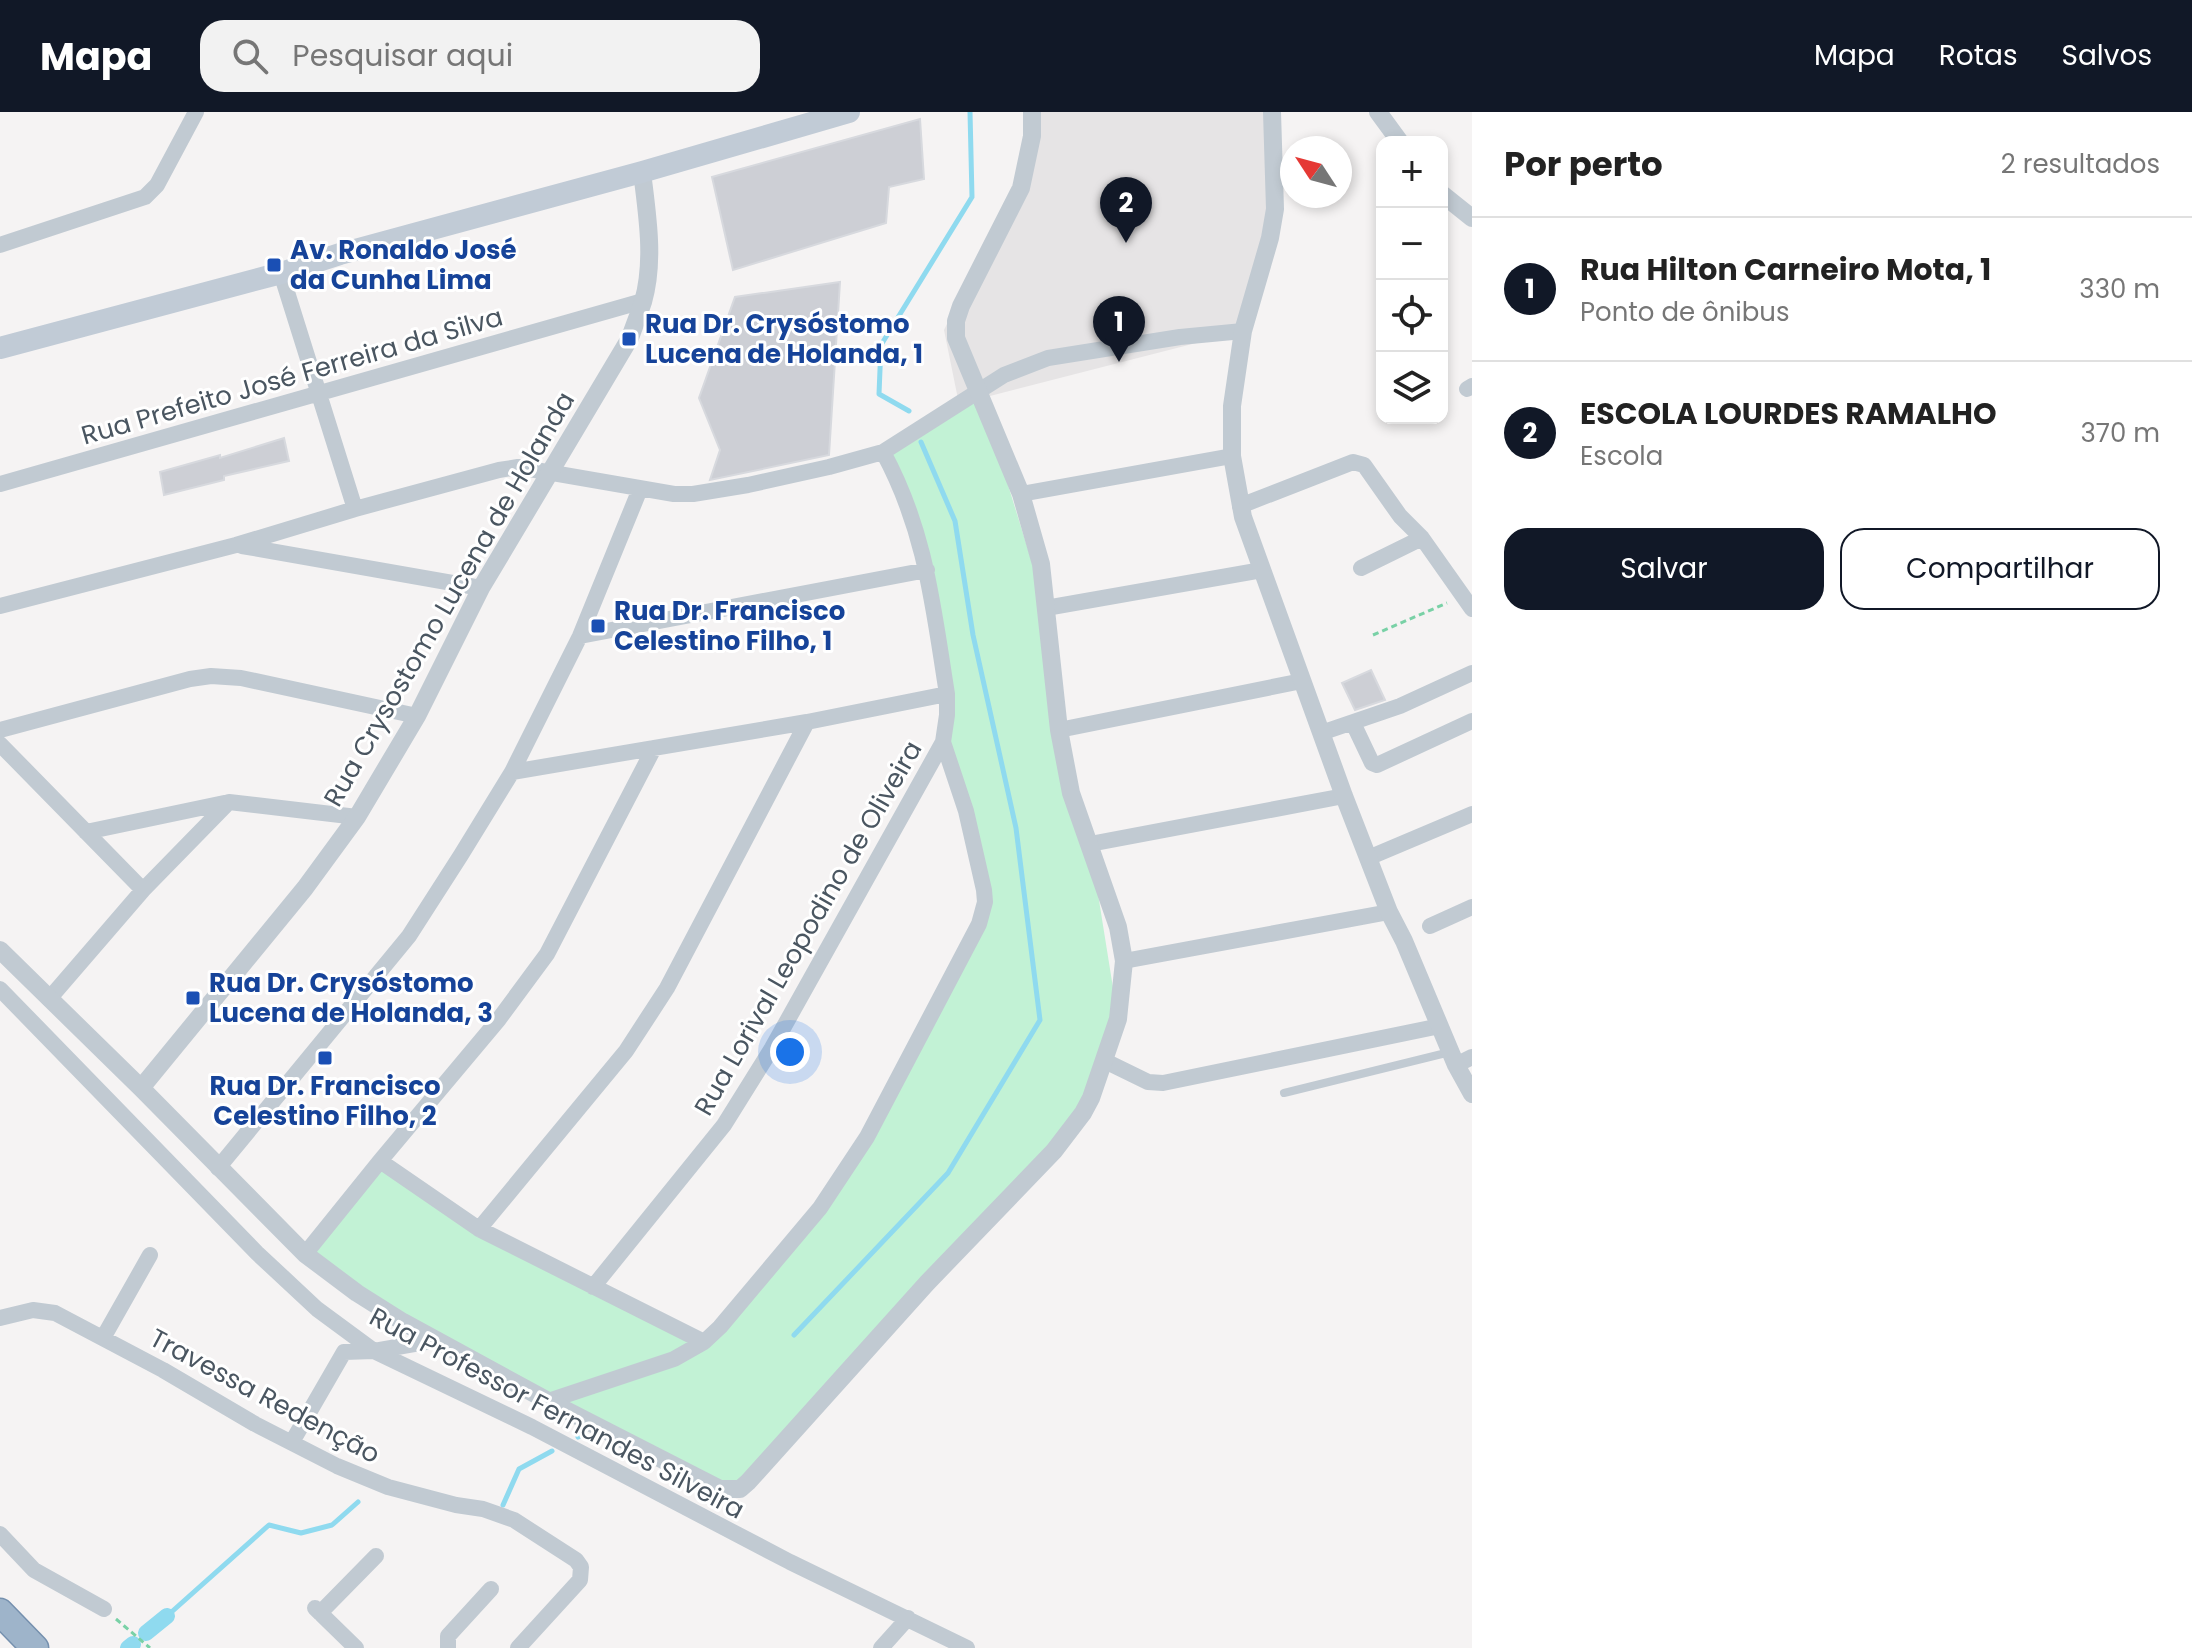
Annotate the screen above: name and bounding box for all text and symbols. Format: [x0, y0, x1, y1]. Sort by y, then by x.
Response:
search box [200, 20, 760, 92]
text: Mapa [40, 30, 152, 83]
icon: search [228, 34, 272, 78]
text: Pesquisar aqui [292, 34, 513, 77]
text: Mapa [1814, 36, 1895, 75]
text: Rotas [1939, 36, 2018, 75]
text: Salvos [2062, 36, 2152, 75]
north arrow [1280, 136, 1352, 208]
map controls [1376, 136, 1448, 424]
button: + [1376, 136, 1448, 208]
text: Por perto [1504, 140, 1663, 188]
text: 2 resultados [2001, 146, 2160, 182]
pin: 2 [1100, 177, 1152, 243]
button: − [1376, 208, 1448, 280]
place label: Av. Ronaldo José da Cunha Lima [290, 232, 517, 298]
text: Rua Hilton Carneiro Mota, 1 [1580, 248, 1991, 291]
marker: Av. Ronaldo José da Cunha Lima [265, 256, 283, 274]
text: 1 [1525, 271, 1535, 307]
text: 330 m [2079, 271, 2160, 307]
button: locate [1376, 280, 1448, 352]
text: Ponto de ônibus [1580, 294, 1789, 330]
pin: 1 [1093, 296, 1145, 362]
street label: Rua Prefeito José Ferreira da Silva [77, 299, 507, 453]
place label: Rua Dr. Crysóstomo Lucena de Holanda, 1 [645, 306, 923, 372]
marker: Rua Dr. Crysóstomo Lucena de Holanda, 1 [620, 330, 638, 348]
button: layers [1376, 352, 1448, 424]
street label: Rua Crysostomo Lucena de Holanda [315, 385, 583, 813]
text: ESCOLA LOURDES RAMALHO [1580, 392, 1997, 435]
text: 2 [1523, 415, 1537, 451]
text: 370 m [2080, 415, 2160, 451]
text: Escola [1580, 438, 1663, 474]
button: Salvar [1504, 528, 1824, 610]
button: Compartilhar [1840, 528, 2160, 610]
place label: Rua Dr. Francisco Celestino Filho, 1 [614, 593, 845, 659]
marker: Rua Dr. Francisco Celestino Filho, 1 [589, 617, 607, 635]
street label: Rua Lorival Leopodino de Oliveira [686, 734, 930, 1122]
place label: Rua Dr. Crysóstomo Lucena de Holanda, 3 [209, 965, 493, 1031]
marker: Rua Dr. Crysóstomo Lucena de Holanda, 3 [184, 989, 202, 1007]
your location [770, 1032, 810, 1072]
marker: Rua Dr. Francisco Celestino Filho, 2 [316, 1049, 334, 1067]
place label: Rua Dr. Francisco Celestino Filho, 2 [209, 1068, 441, 1134]
street label: Rua Professor Fernandes Silveira [363, 1299, 751, 1527]
street label: Travessa Redenção [144, 1320, 386, 1472]

